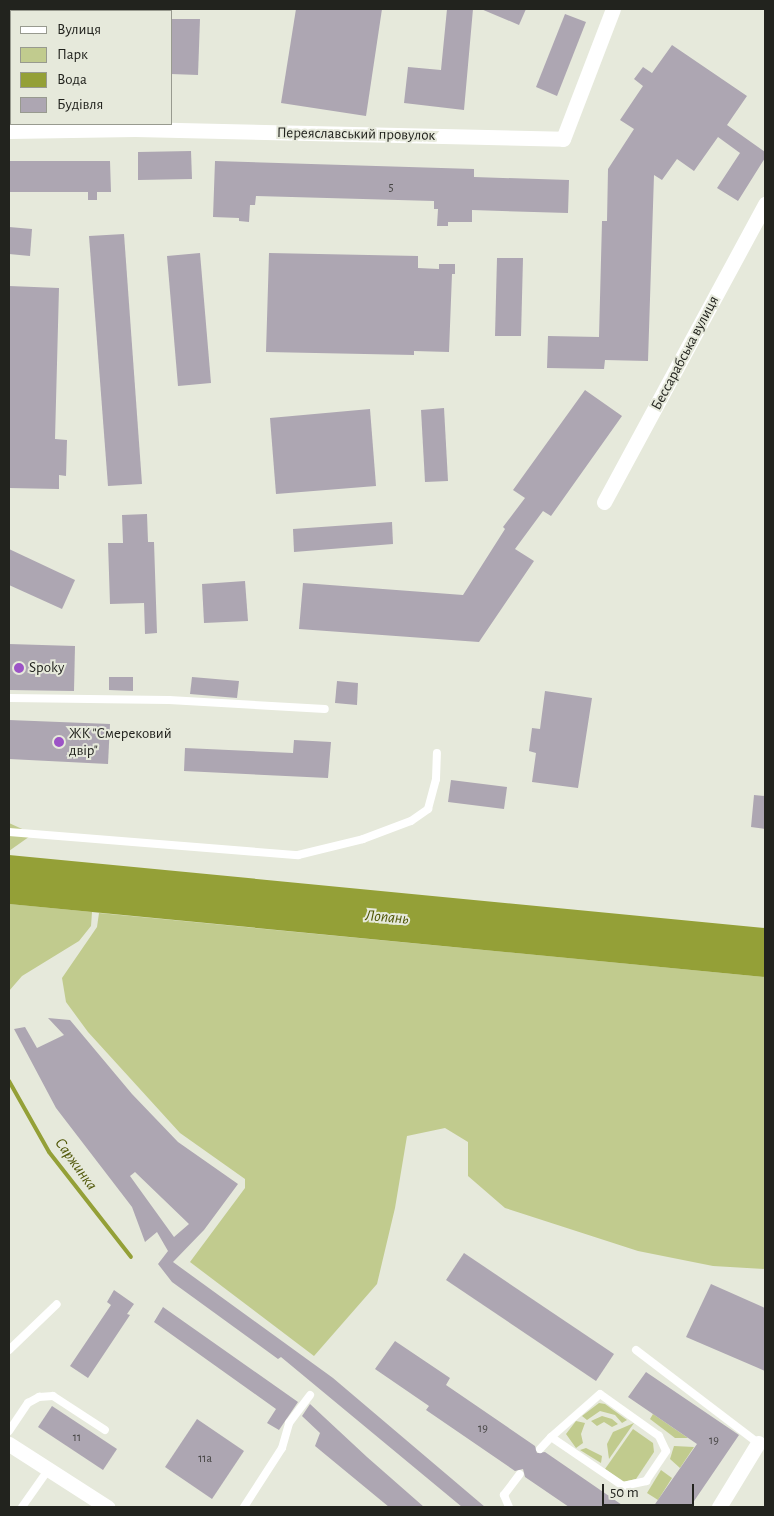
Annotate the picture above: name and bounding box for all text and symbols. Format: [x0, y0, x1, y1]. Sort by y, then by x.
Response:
legend [10, 10, 172, 125]
text: Вулиця [57, 22, 101, 37]
text: Парк [57, 47, 88, 62]
text: Вода [57, 72, 87, 87]
text: Будівля [57, 97, 103, 112]
street label: Переяславський провулок [277, 124, 435, 144]
house number: 5 [388, 181, 394, 195]
street label: Бессарабська вулиця [647, 293, 723, 413]
place label: Spoky [29, 659, 64, 677]
marker: Spoky [13, 662, 25, 674]
place label: ЖК "Смерековий двір" [69, 724, 172, 759]
marker: ЖК "Смерековий двір" [53, 736, 65, 748]
water label: Лопань [364, 906, 410, 928]
water label: Саржинка [51, 1134, 101, 1194]
house number: 19 [478, 1422, 488, 1436]
house number: 11 [73, 1431, 81, 1445]
house number: 19 [709, 1434, 719, 1448]
house number: 11а [198, 1452, 212, 1466]
scale bar [604, 1474, 696, 1506]
text: 50 m [610, 1485, 639, 1500]

